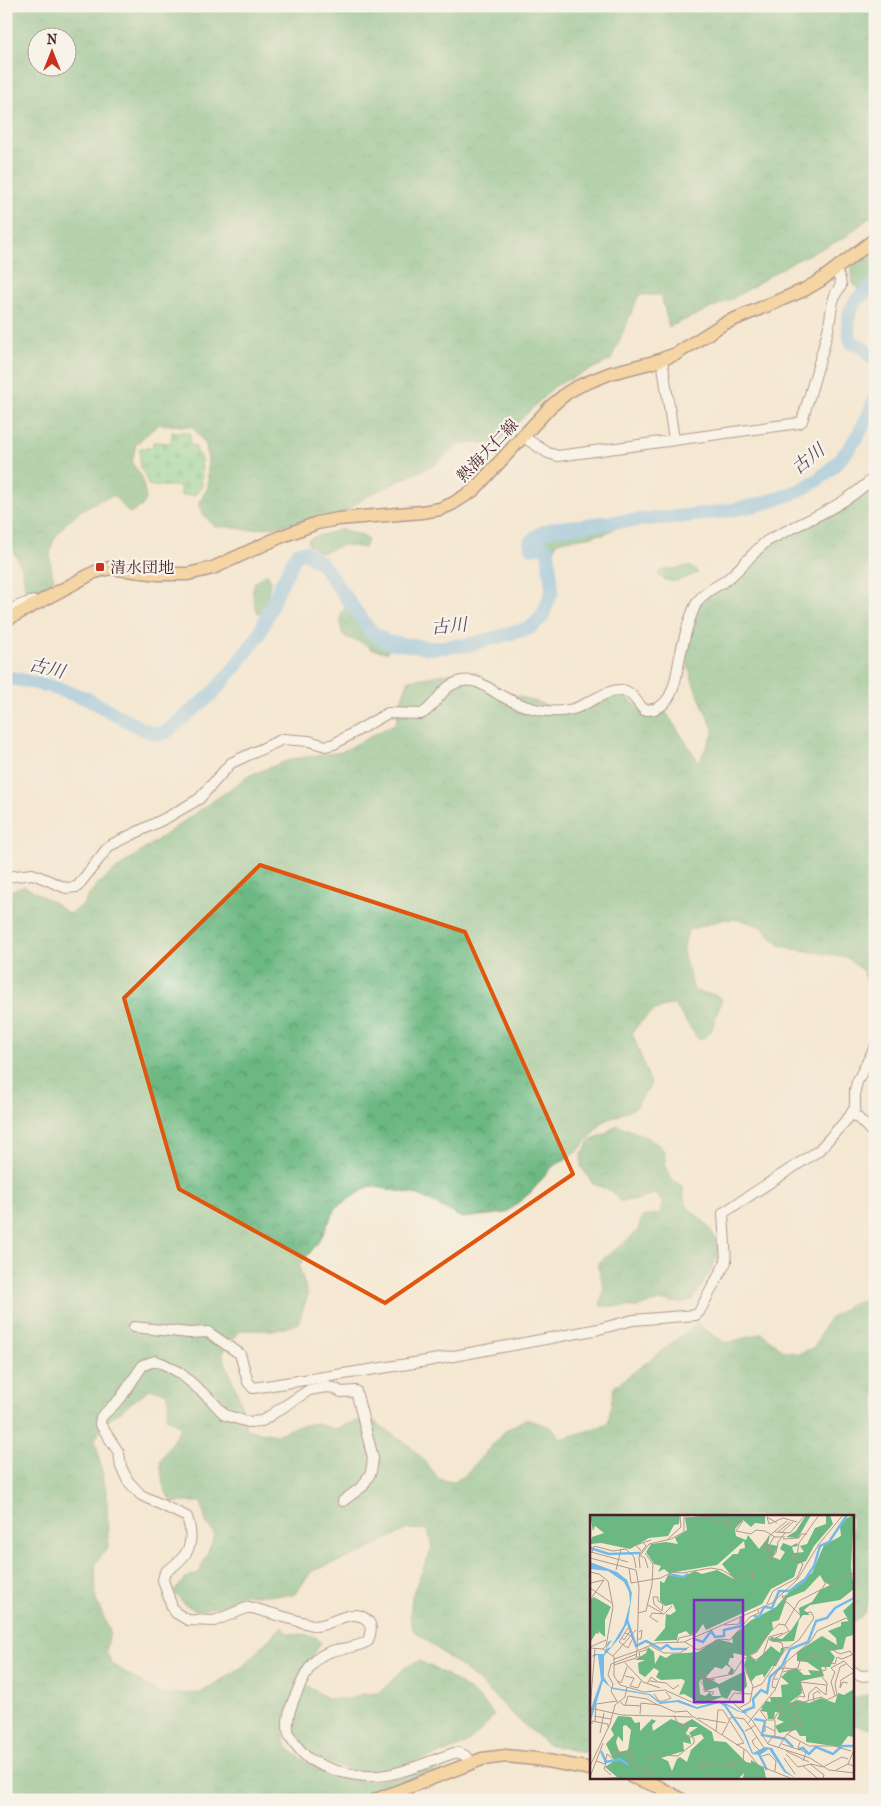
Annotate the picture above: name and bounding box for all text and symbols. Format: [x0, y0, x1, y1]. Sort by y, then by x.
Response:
north arrow [28, 28, 78, 78]
text: N [47, 31, 58, 48]
street label: 熱海大仁線 [453, 415, 522, 486]
water label: 古川 [788, 439, 830, 479]
place label: 清水団地 [110, 558, 174, 577]
marker: 清水団地 [94, 561, 106, 573]
water label: 古川 [430, 614, 470, 639]
water label: 古川 [27, 654, 69, 684]
inset map [590, 1515, 854, 1778]

